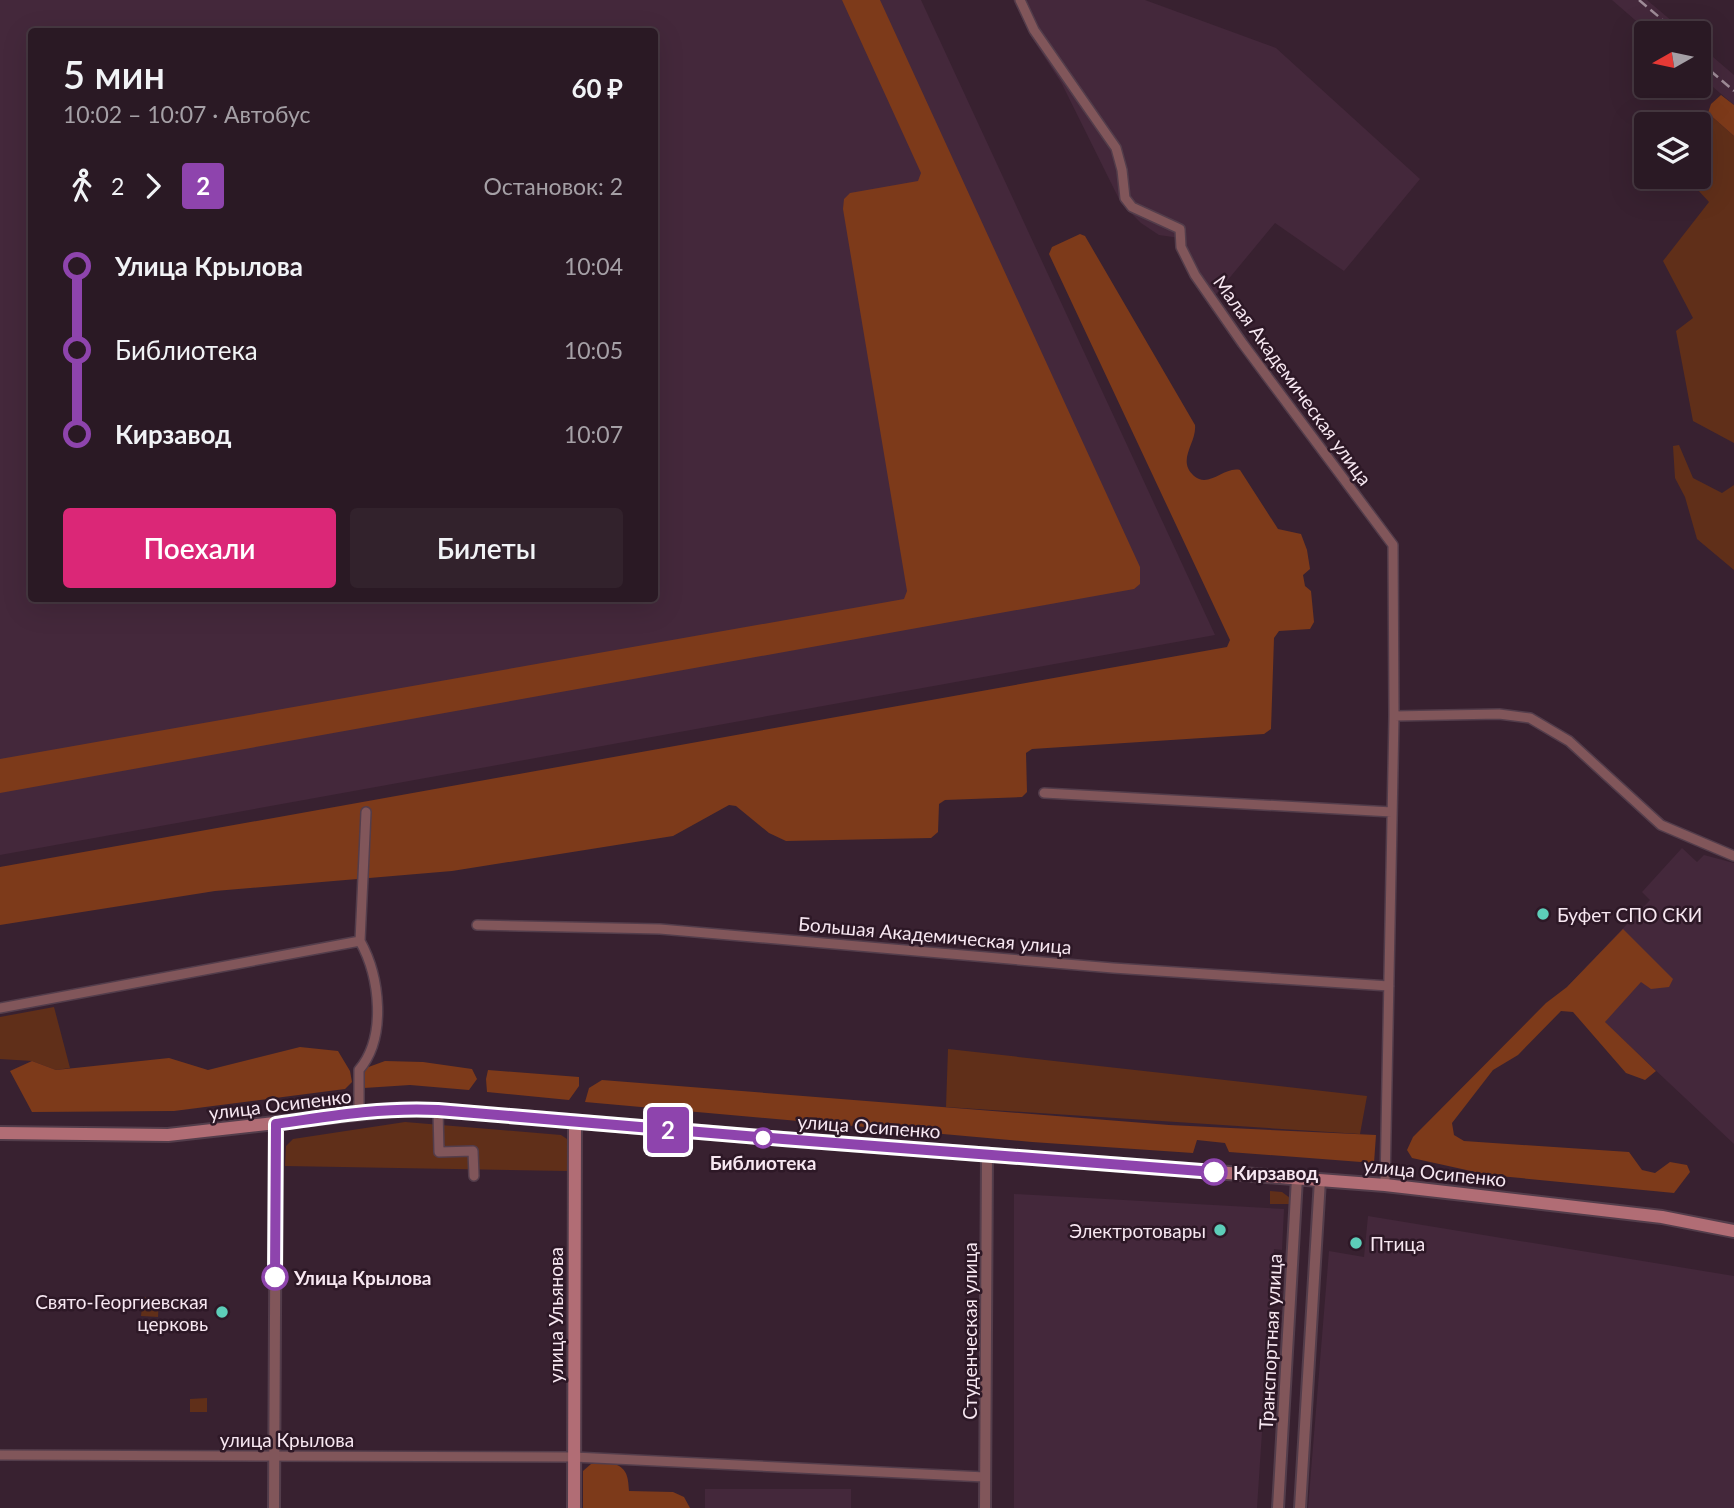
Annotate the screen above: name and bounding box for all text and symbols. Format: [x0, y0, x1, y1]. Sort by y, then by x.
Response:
north arrow [1634, 21, 1712, 98]
map controls [1634, 21, 1711, 189]
text: 5 мин [63, 51, 165, 97]
text: 60 ₽ [571, 72, 623, 104]
text: 10:02 – 10:07 · Автобус [63, 100, 311, 128]
button: layers [1634, 112, 1711, 189]
icon: walk [63, 167, 101, 205]
icon: forward [134, 167, 172, 205]
text: 2 [196, 171, 210, 200]
text: 2 [111, 172, 124, 200]
text: Остановок: 2 [483, 172, 623, 200]
text: Улица Крылова [115, 250, 303, 282]
text: 10:04 [564, 252, 623, 280]
street label: Малая Академическая улица [1209, 271, 1377, 489]
text: Библиотека [115, 334, 258, 366]
text: 10:05 [564, 336, 623, 364]
text: Кирзавод [115, 418, 232, 450]
text: 10:07 [564, 420, 623, 448]
button: Поехали [63, 508, 336, 588]
button: Билеты [350, 508, 623, 588]
place label: Буфет СПО СКИ [1557, 903, 1702, 926]
marker: Буфет СПО СКИ [1535, 906, 1551, 922]
street label: Большая Академическая улица [797, 912, 1073, 958]
street label: улица Осипенко [207, 1084, 353, 1124]
line badge: 2 [645, 1107, 691, 1153]
street label: улица Осипенко [797, 1110, 941, 1142]
text: 2 [661, 1115, 675, 1144]
marker: Библиотека [753, 1128, 773, 1148]
place label: Библиотека [710, 1151, 816, 1174]
street label: улица Осипенко [1362, 1153, 1508, 1191]
marker: Кирзавод [1201, 1159, 1227, 1185]
place label: Кирзавод [1233, 1161, 1318, 1184]
place label: Электротовары [1069, 1219, 1206, 1242]
marker: Электротовары [1212, 1222, 1228, 1238]
place label: Птица [1370, 1232, 1425, 1255]
marker: Птица [1348, 1235, 1364, 1251]
street label: Студенческая улица [958, 1242, 981, 1420]
street label: улица Ульянова [544, 1247, 567, 1383]
street label: Транспортная улица [1254, 1253, 1286, 1431]
marker: Улица Крылова [262, 1264, 288, 1290]
place label: Улица Крылова [293, 1266, 431, 1289]
place label: Свято-Георгиевская церковь [35, 1290, 208, 1335]
marker: Свято-Георгиевская церковь [214, 1304, 230, 1320]
street label: улица Крылова [220, 1428, 354, 1451]

